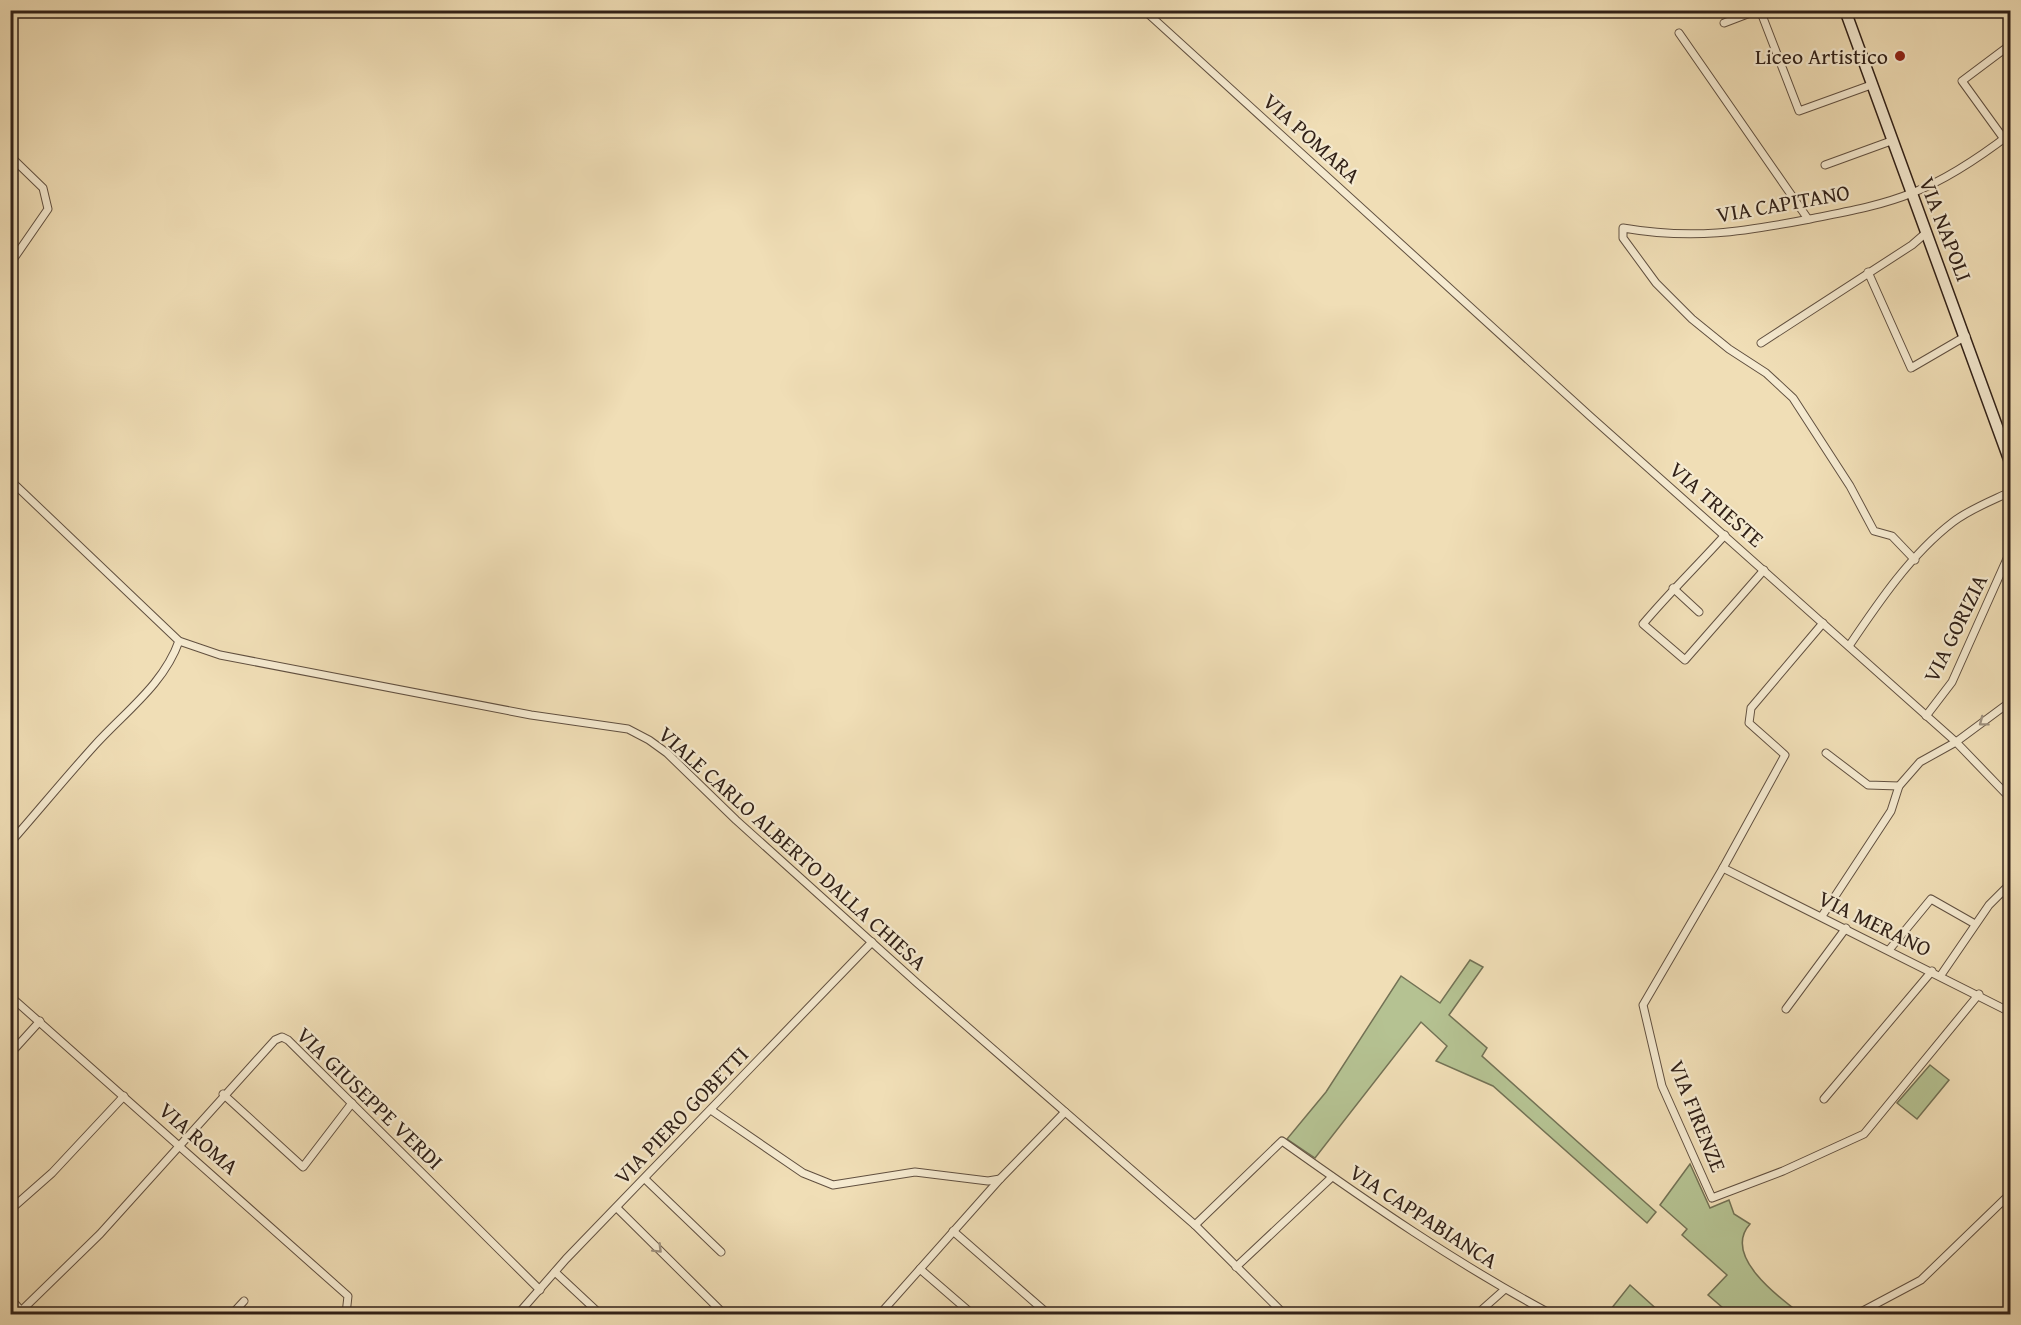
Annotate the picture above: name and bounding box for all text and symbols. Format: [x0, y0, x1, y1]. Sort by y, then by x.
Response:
place label: Liceo Artistico [1755, 40, 1888, 72]
marker: Liceo Artistico [1893, 49, 1907, 63]
street label: VIA POMARA [1256, 85, 1369, 191]
street label: VIA NAPOLI [1911, 172, 1981, 286]
street label: VIA CAPITANO [1714, 176, 1852, 230]
street label: VIA TRIESTE [1663, 454, 1771, 554]
street label: VIA GORIZIA [1915, 568, 1995, 688]
one-way arrow [1979, 714, 1990, 725]
street label: VIALE CARLO ALBERTO DALLA CHIESA [651, 718, 935, 978]
street label: VIA MERANO [1813, 882, 1937, 964]
street label: VIA GIUSEPPE VERDI [289, 1019, 451, 1177]
street label: VIA PIERO GOBETTI [607, 1039, 755, 1191]
street label: VIA FIRENZE [1661, 1055, 1735, 1177]
street label: VIA ROMA [152, 1094, 247, 1182]
street label: VIA CAPPABIANCA [1343, 1156, 1505, 1276]
one-way arrow [651, 1241, 662, 1252]

